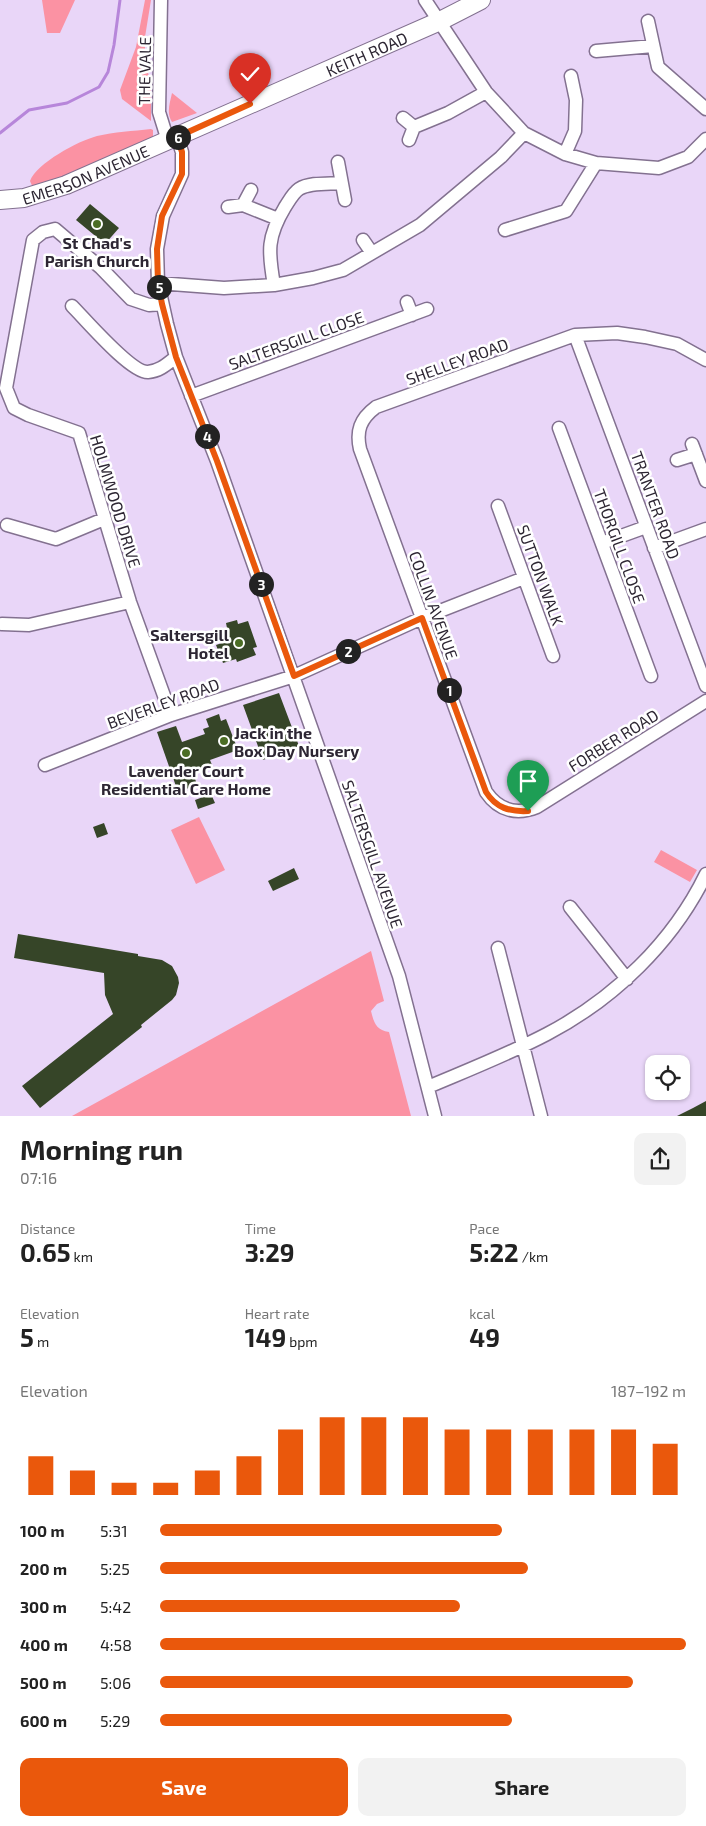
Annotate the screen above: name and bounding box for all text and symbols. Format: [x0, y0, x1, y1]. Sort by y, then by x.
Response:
street label: KEITH ROAD [323, 27, 410, 80]
street label: THE VALE [134, 37, 154, 105]
pin [229, 53, 271, 104]
icon: check [236, 60, 264, 88]
pin: 6 [166, 124, 190, 150]
text: 6 [174, 129, 183, 146]
street label: EMERSON AVENUE [20, 140, 152, 208]
marker: St Chad's Parish Church [91, 218, 103, 230]
place label: St Chad's Parish Church [45, 233, 149, 270]
pin: 5 [146, 274, 172, 300]
text: 5 [156, 279, 163, 296]
street label: SALTERSGILL CLOSE [226, 307, 366, 373]
street label: SHELLEY ROAD [403, 334, 511, 388]
pin: 4 [194, 424, 220, 448]
text: 4 [203, 428, 212, 445]
street label: HOLMWOOD DRIVE [87, 432, 145, 570]
street label: TRANTER ROAD [628, 449, 684, 561]
street label: THORGILL CLOSE [591, 486, 649, 606]
street label: SUTTON WALK [514, 522, 568, 628]
street label: COLLIN AVENUE [406, 548, 462, 662]
pin: 3 [248, 572, 274, 596]
text: 3 [258, 576, 265, 593]
place label: Saltersgill Hotel [150, 625, 230, 662]
marker: Saltersgill Hotel [233, 637, 245, 649]
pin: 2 [336, 638, 360, 664]
text: 2 [344, 643, 353, 660]
street label: BEVERLEY ROAD [104, 674, 222, 732]
pin: 1 [436, 678, 462, 702]
text: 1 [446, 682, 453, 699]
street label: FORBER ROAD [564, 705, 662, 775]
place label: Jack in the Box Day Nursery [234, 723, 359, 761]
marker: Jack in the Box Day Nursery [218, 735, 230, 747]
marker: Lavender Court Residential Care Home [180, 747, 192, 759]
pin [507, 760, 549, 811]
place label: Lavender Court Residential Care Home [101, 761, 271, 798]
icon: arrive [514, 767, 542, 795]
street label: SALTERSGILL AVENUE [339, 778, 407, 930]
map controls [645, 1055, 690, 1100]
button: locate [645, 1055, 690, 1100]
text: Morning run [20, 1132, 183, 1166]
button: share [634, 1133, 686, 1185]
text: 07:16 [20, 1168, 57, 1187]
text: Distance [20, 1220, 75, 1237]
text: Time [245, 1220, 276, 1237]
text: Pace [469, 1220, 499, 1237]
text: 0.65 [20, 1237, 70, 1267]
text: 3:29 [245, 1237, 295, 1267]
text: 5:22 [469, 1237, 519, 1267]
text: km [70, 1248, 93, 1265]
text: /km [519, 1248, 548, 1265]
text: Elevation [20, 1305, 79, 1322]
text: Heart rate [245, 1305, 309, 1322]
text: kcal [469, 1305, 495, 1322]
text: 5 [20, 1322, 34, 1352]
text: 149 [245, 1322, 286, 1352]
text: 49 [469, 1322, 500, 1352]
text: m [34, 1333, 49, 1350]
text: bpm [286, 1333, 318, 1350]
text: Elevation [20, 1381, 88, 1400]
text: 187–192 m [611, 1381, 686, 1400]
text: 100 m [20, 1521, 65, 1540]
text: 5:31 [100, 1521, 128, 1540]
text: 200 m [20, 1559, 67, 1578]
text: 5:25 [100, 1559, 130, 1578]
text: 300 m [20, 1597, 67, 1616]
text: 5:42 [100, 1597, 131, 1616]
text: 400 m [20, 1635, 68, 1654]
text: 4:58 [100, 1635, 132, 1654]
text: 500 m [20, 1673, 67, 1692]
text: 5:06 [100, 1673, 131, 1692]
text: 600 m [20, 1711, 67, 1730]
text: 5:29 [100, 1711, 131, 1730]
button: Save [20, 1758, 348, 1816]
button: Share [358, 1758, 686, 1816]

